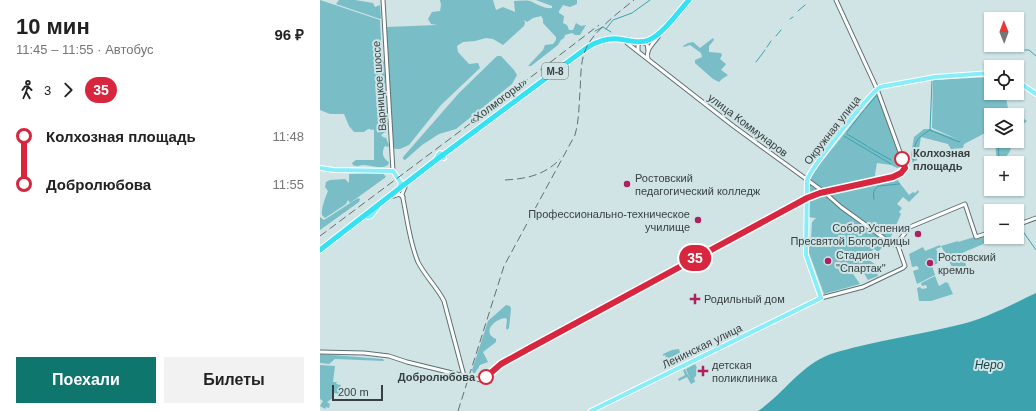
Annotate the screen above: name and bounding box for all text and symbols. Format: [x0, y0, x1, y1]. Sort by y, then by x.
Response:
north arrow [984, 12, 1024, 52]
map controls [984, 12, 1024, 244]
text: 10 мин [16, 14, 90, 39]
text: 96 ₽ [274, 26, 304, 43]
street label: Варницкое шоссе [370, 40, 388, 132]
text: 11:45 – 11:55 · Автобус [16, 42, 153, 57]
button: locate [984, 60, 1024, 100]
road number: М-8 [542, 63, 568, 79]
street label: «Холмогоры» [467, 75, 529, 127]
icon: walk [16, 79, 38, 101]
icon: forward [57, 79, 79, 101]
text: 35 [93, 82, 109, 98]
text: 3 [44, 83, 51, 98]
street label: улица Коммунаров [706, 91, 790, 159]
street label: Окружная улица [801, 93, 863, 167]
button: layers [984, 108, 1024, 148]
text: Колхозная площадь [46, 128, 196, 145]
text: 11:48 [272, 129, 304, 144]
place label: Колхозная площадь [913, 147, 970, 172]
marker: Колхозная площадь [894, 151, 910, 167]
button: + [984, 156, 1024, 196]
place label: Ростовский педагогический колледж [635, 172, 761, 197]
text: Добролюбова [46, 176, 151, 193]
text: 11:55 [272, 177, 304, 192]
marker: Ростовский педагогический колледж [622, 179, 632, 189]
button: − [984, 204, 1024, 244]
place label: Профессионально-техническое училище [528, 208, 690, 233]
marker: Профессионально-техническое училище [693, 215, 703, 225]
place label: Собор Успения Пресвятой Богородицы [790, 222, 910, 247]
marker: Собор Успения Пресвятой Богородицы [913, 229, 923, 239]
line badge: 35 [677, 245, 713, 271]
place label: Стадион "Спартак" [836, 249, 886, 274]
text: 35 [687, 250, 703, 266]
place label: Ростовский кремль [938, 251, 996, 276]
marker: Стадион "Спартак" [823, 256, 833, 266]
marker: Ростовский кремль [925, 258, 935, 268]
marker: Родильный дом [689, 293, 701, 305]
place label: Родильный дом [704, 293, 785, 305]
street label: Ленинская улица [660, 321, 745, 371]
button: Поехали [16, 357, 156, 403]
button: Билеты [164, 357, 304, 403]
water label: Неро [975, 358, 1004, 372]
place label: детская поликлиника [712, 359, 778, 384]
marker: детская поликлиника [697, 365, 709, 377]
marker: Добролюбова [478, 369, 494, 385]
place label: Добролюбова [398, 371, 476, 383]
scale bar [332, 383, 383, 402]
text: 200 m [338, 386, 369, 398]

